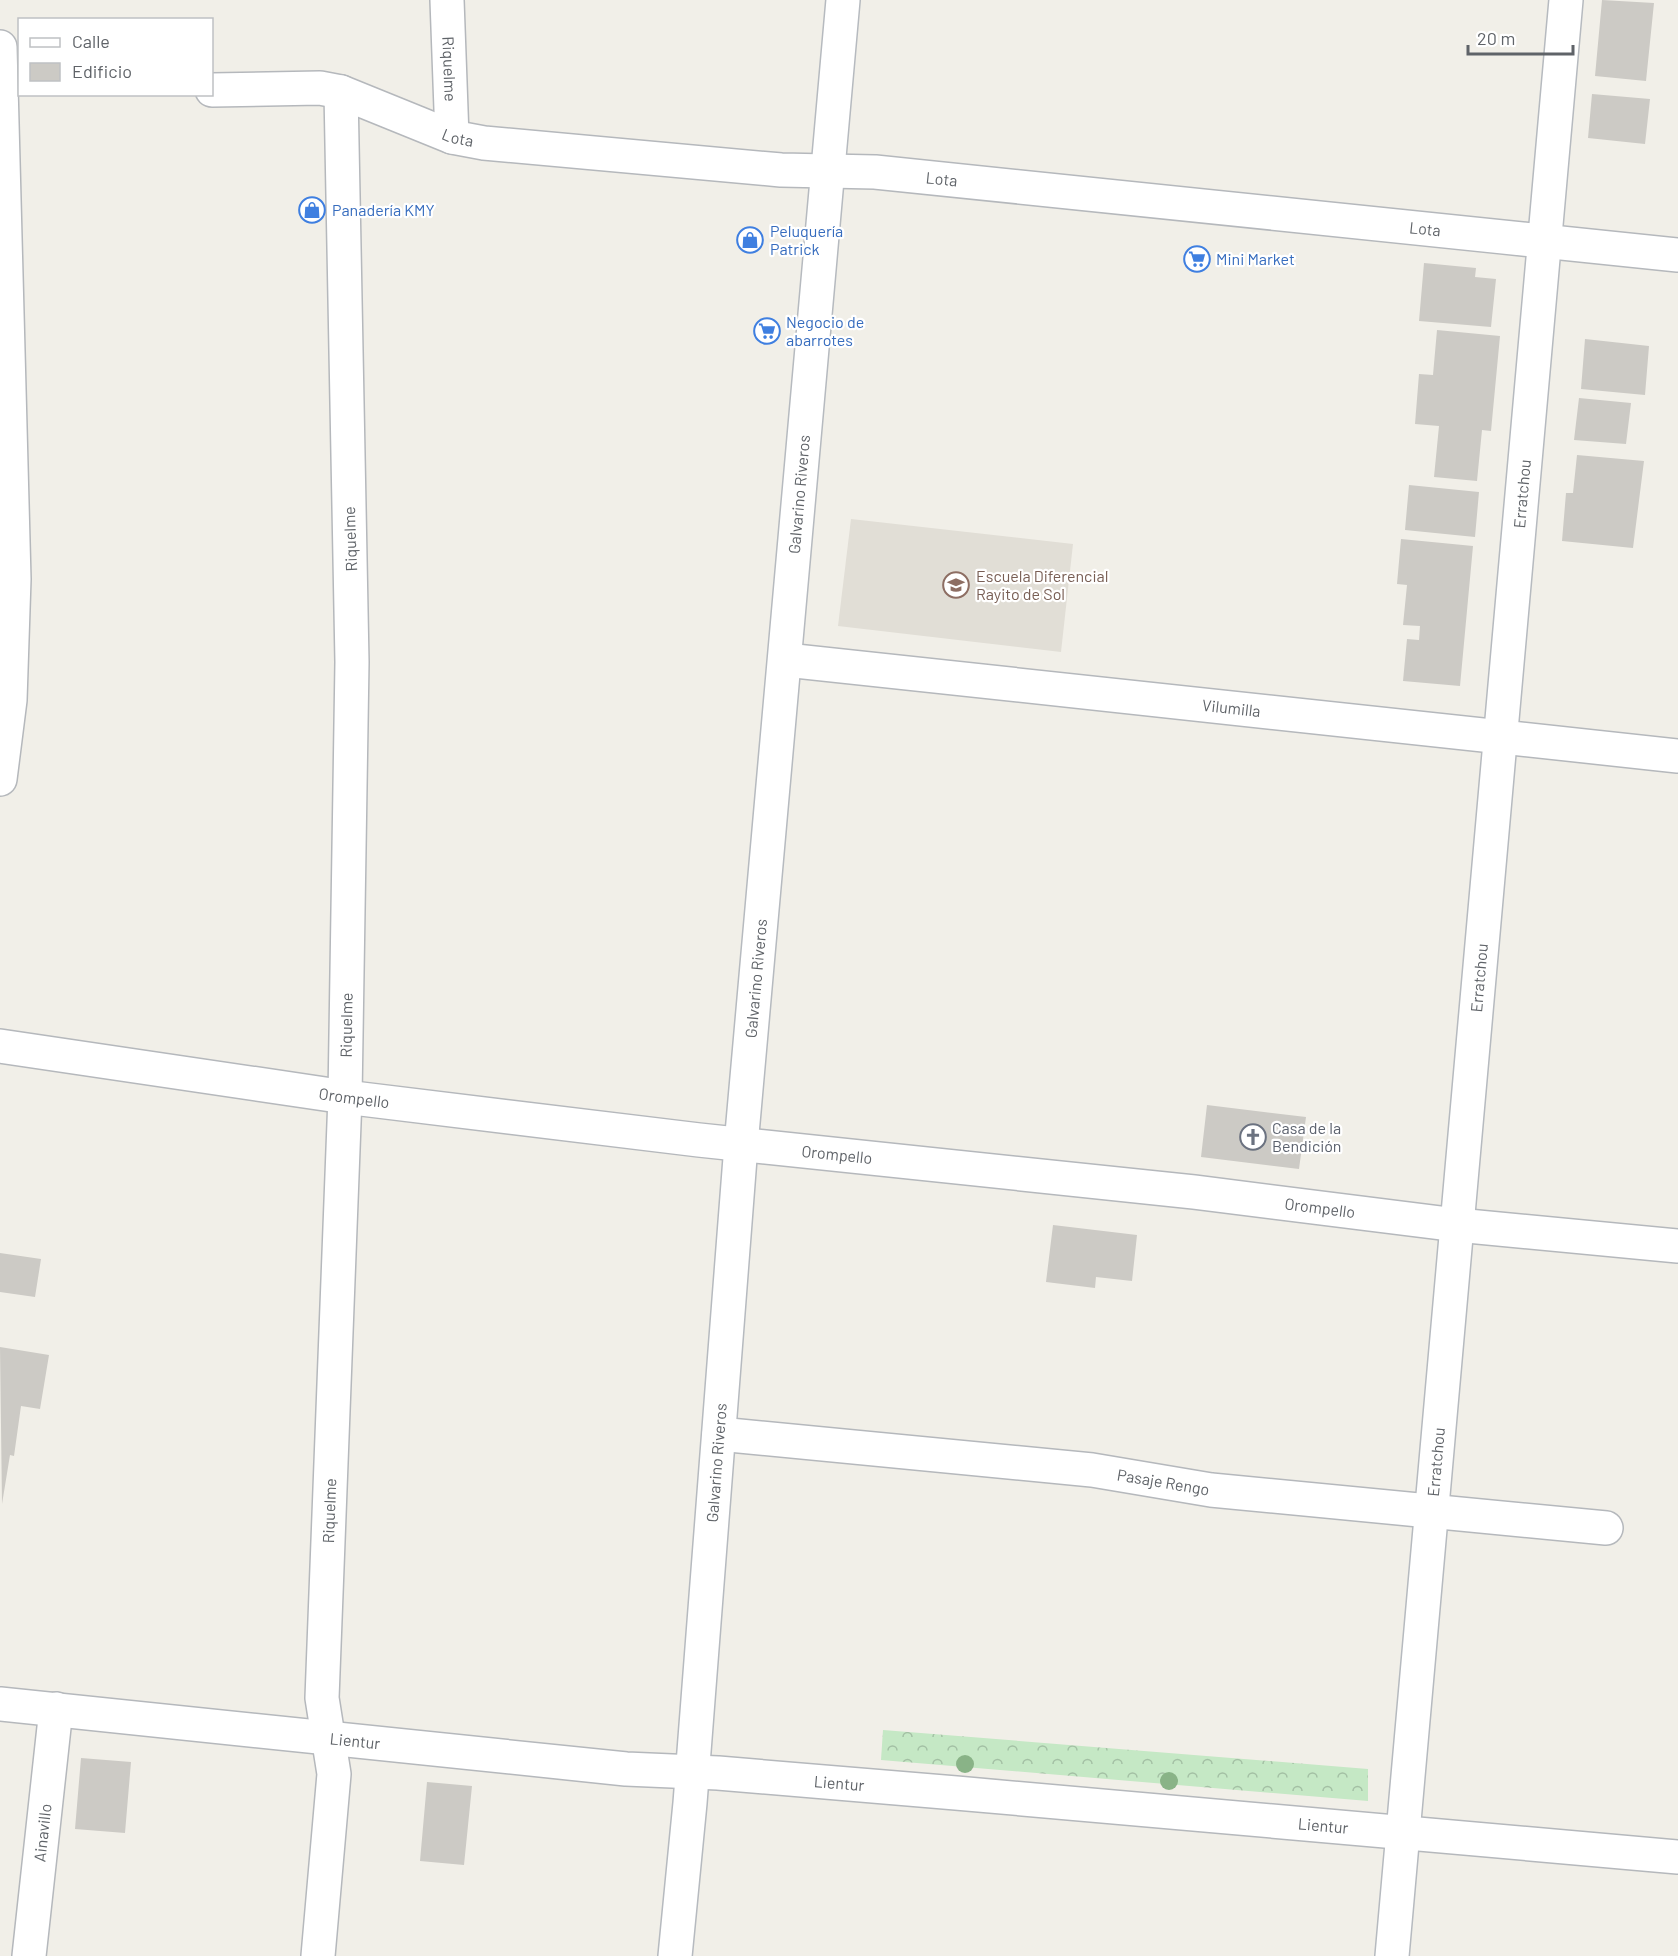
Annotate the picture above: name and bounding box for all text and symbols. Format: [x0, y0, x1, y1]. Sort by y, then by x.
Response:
legend [18, 18, 213, 96]
scale bar [1468, 18, 1573, 56]
text: 20 m [1477, 27, 1515, 49]
text: Calle [72, 30, 110, 52]
street label: Riquelme [439, 36, 461, 102]
text: Edificio [72, 60, 132, 82]
street label: Lota [439, 124, 475, 150]
street label: Lota [925, 167, 958, 189]
shop icon: Panadería KMY [297, 195, 327, 225]
place label: Panadería KMY [332, 200, 435, 219]
street label: Lota [1408, 217, 1442, 239]
place label: Peluquería Patrick [770, 221, 843, 258]
shop icon: Peluquería Patrick [735, 225, 765, 255]
supermarket icon: Mini Market [1182, 244, 1212, 274]
place label: Mini Market [1216, 249, 1295, 268]
place label: Negocio de abarrotes [786, 312, 864, 349]
supermarket icon: Negocio de abarrotes [752, 316, 782, 346]
street label: Galvarino Riveros [784, 434, 813, 555]
street label: Erratchou [1509, 458, 1534, 529]
street label: Riquelme [339, 506, 360, 572]
place label: Escuela Diferencial Rayito de Sol [976, 566, 1108, 603]
school or university icon: Escuela Diferencial Rayito de Sol [941, 570, 971, 600]
street label: Vilumilla [1201, 695, 1262, 720]
street label: Galvarino Riveros [741, 918, 770, 1039]
street label: Erratchou [1466, 943, 1491, 1013]
street label: Riquelme [336, 992, 356, 1058]
street label: Orompello [318, 1083, 391, 1111]
place label: Casa de la Bendición [1272, 1118, 1342, 1155]
church icon: Casa de la Bendición [1238, 1122, 1268, 1152]
street label: Orompello [801, 1141, 873, 1167]
street label: Orompello [1284, 1193, 1356, 1221]
street label: Galvarino Riveros [702, 1402, 730, 1523]
street label: Erratchou [1423, 1427, 1448, 1497]
street label: Pasaje Rengo [1116, 1464, 1211, 1499]
street label: Riquelme [318, 1478, 339, 1544]
street label: Lientur [329, 1728, 381, 1752]
street label: Lientur [813, 1771, 865, 1794]
street label: Ainavillo [29, 1803, 55, 1863]
street label: Lientur [1297, 1813, 1350, 1837]

